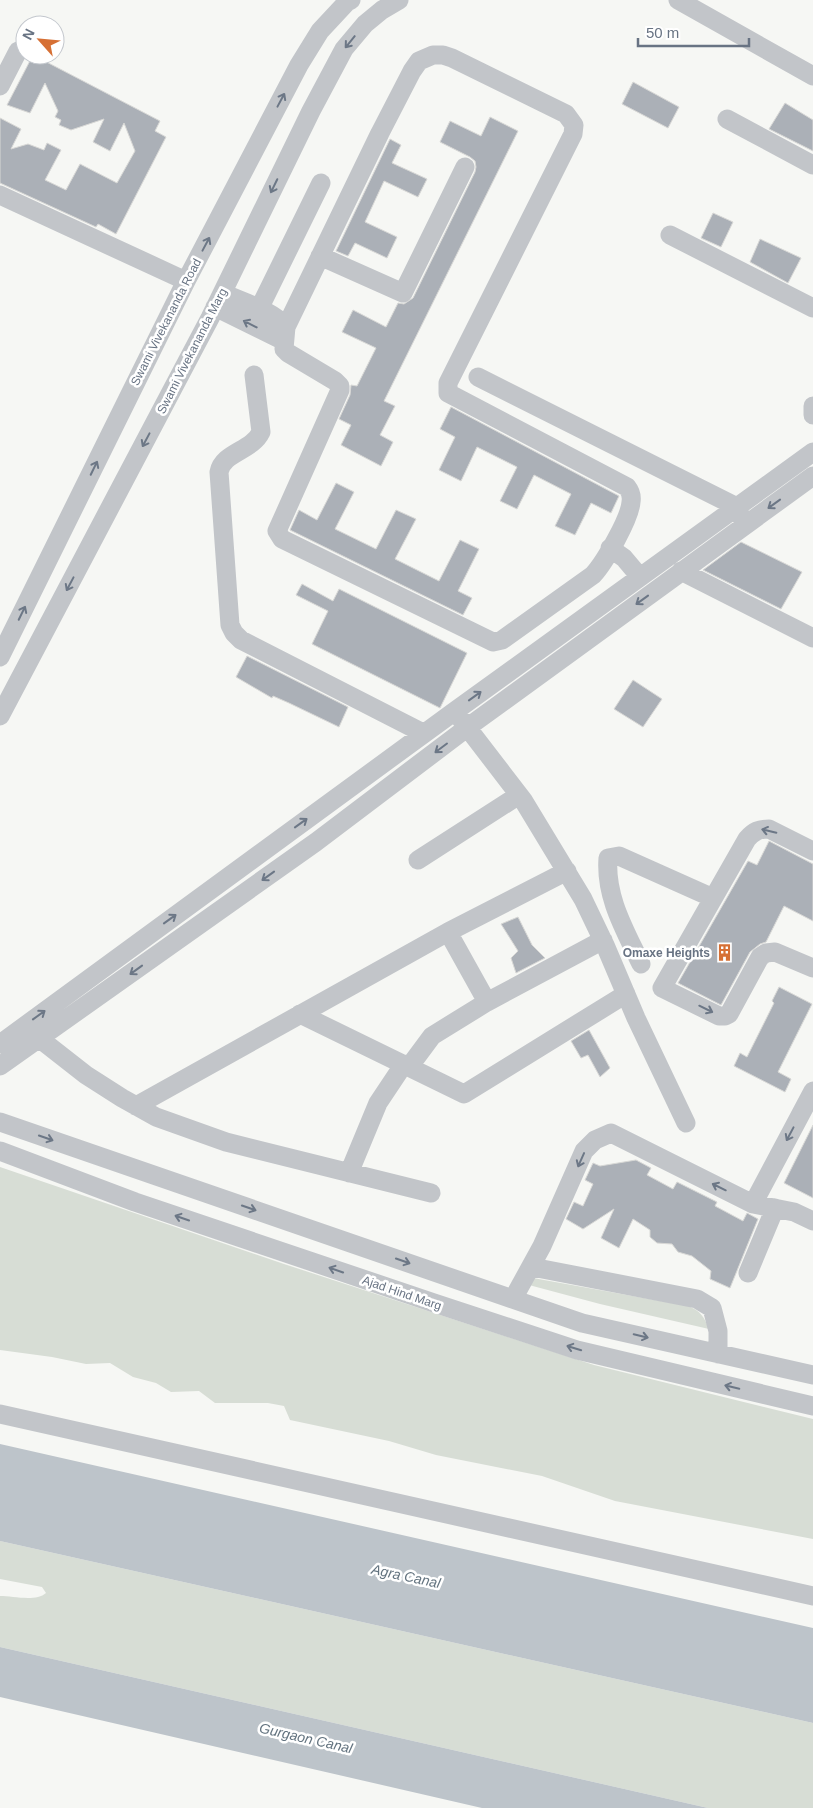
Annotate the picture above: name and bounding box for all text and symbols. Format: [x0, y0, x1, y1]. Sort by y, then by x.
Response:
north arrow [15, 15, 65, 65]
scale bar [638, 15, 749, 47]
text: 50 m [646, 24, 679, 41]
text: N [19, 26, 38, 42]
one-way arrow [344, 36, 355, 49]
one-way arrow [277, 93, 286, 108]
one-way arrow [269, 178, 279, 193]
one-way arrow [202, 237, 211, 252]
street label: Swami Vivekananda Road [128, 256, 204, 388]
street label: Swami Vivekananda Marg [154, 286, 230, 416]
one-way arrow [242, 319, 257, 329]
one-way arrow [141, 433, 151, 448]
one-way arrow [89, 460, 99, 475]
one-way arrow [767, 499, 781, 509]
one-way arrow [65, 576, 74, 591]
one-way arrow [635, 595, 649, 605]
one-way arrow [18, 606, 27, 621]
one-way arrow [468, 691, 482, 701]
one-way arrow [434, 743, 448, 753]
one-way arrow [294, 818, 308, 828]
one-way arrow [761, 826, 777, 835]
one-way arrow [261, 871, 275, 881]
one-way arrow [163, 914, 177, 924]
building icon: Omaxe Heights [714, 943, 734, 963]
place label: Omaxe Heights [623, 946, 710, 960]
one-way arrow [129, 965, 143, 975]
one-way arrow [698, 1005, 713, 1014]
one-way arrow [32, 1010, 46, 1020]
one-way arrow [785, 1126, 794, 1141]
one-way arrow [38, 1133, 54, 1143]
one-way arrow [575, 1152, 585, 1167]
one-way arrow [711, 1182, 726, 1192]
one-way arrow [241, 1204, 256, 1213]
one-way arrow [175, 1213, 191, 1222]
one-way arrow [395, 1257, 410, 1266]
one-way arrow [329, 1265, 344, 1274]
street label: Ajad Hind Marg [361, 1273, 443, 1313]
one-way arrow [632, 1332, 648, 1341]
one-way arrow [566, 1343, 582, 1353]
one-way arrow [724, 1382, 740, 1391]
water label: Agra Canal [369, 1561, 443, 1591]
water label: Gurgaon Canal [258, 1720, 355, 1757]

